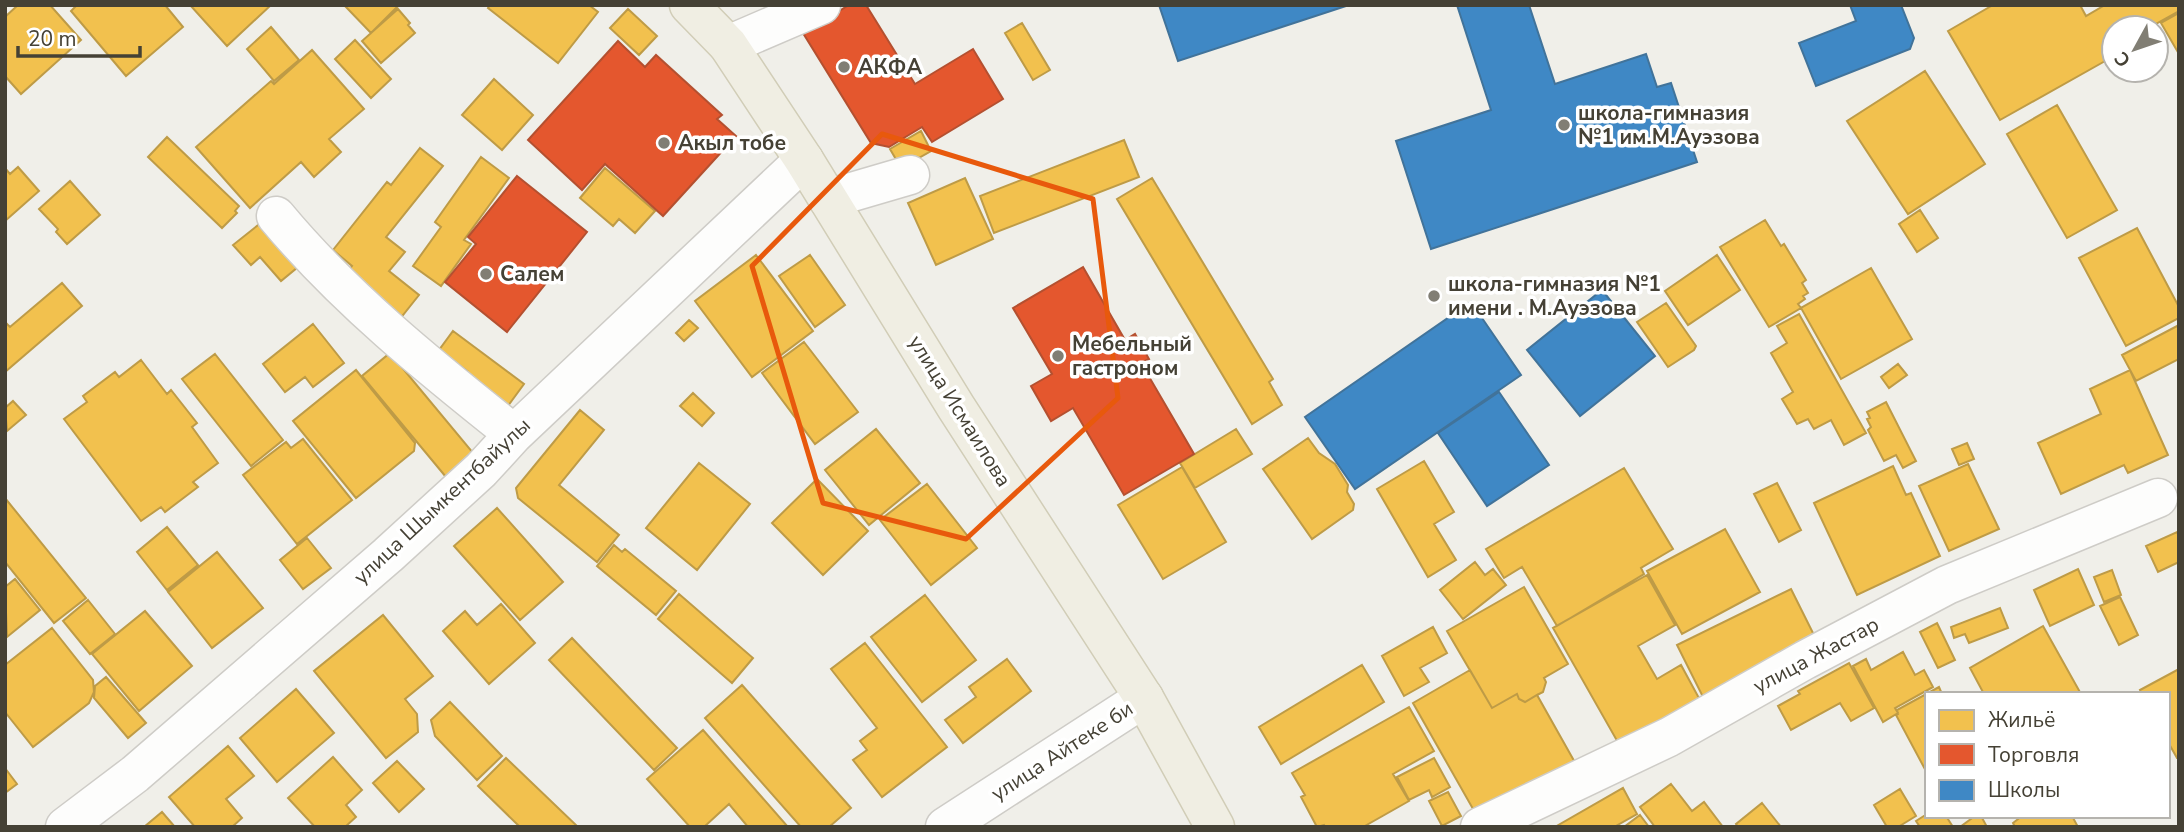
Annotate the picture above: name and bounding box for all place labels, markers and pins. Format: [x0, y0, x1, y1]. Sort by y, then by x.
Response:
place label: АКФА [858, 53, 922, 81]
marker: АКФА [836, 59, 852, 75]
place label: школа-гимназия №1 им.М.Ауэзова [1578, 99, 1760, 151]
marker: школа-гимназия №1 им.М.Ауэзова [1556, 117, 1572, 133]
place label: Акыл тобе [678, 129, 786, 157]
marker: Акыл тобе [656, 135, 672, 151]
place label: Салем [500, 260, 564, 288]
marker: Салем [478, 266, 494, 282]
place label: школа-гимназия №1 имени . М.Ауэзова [1448, 270, 1661, 322]
marker: школа-гимназия №1 имени . М.Ауэзова [1426, 288, 1442, 304]
place label: Мебельный гастроном [1072, 330, 1192, 382]
marker: Мебельный гастроном [1050, 348, 1066, 364]

